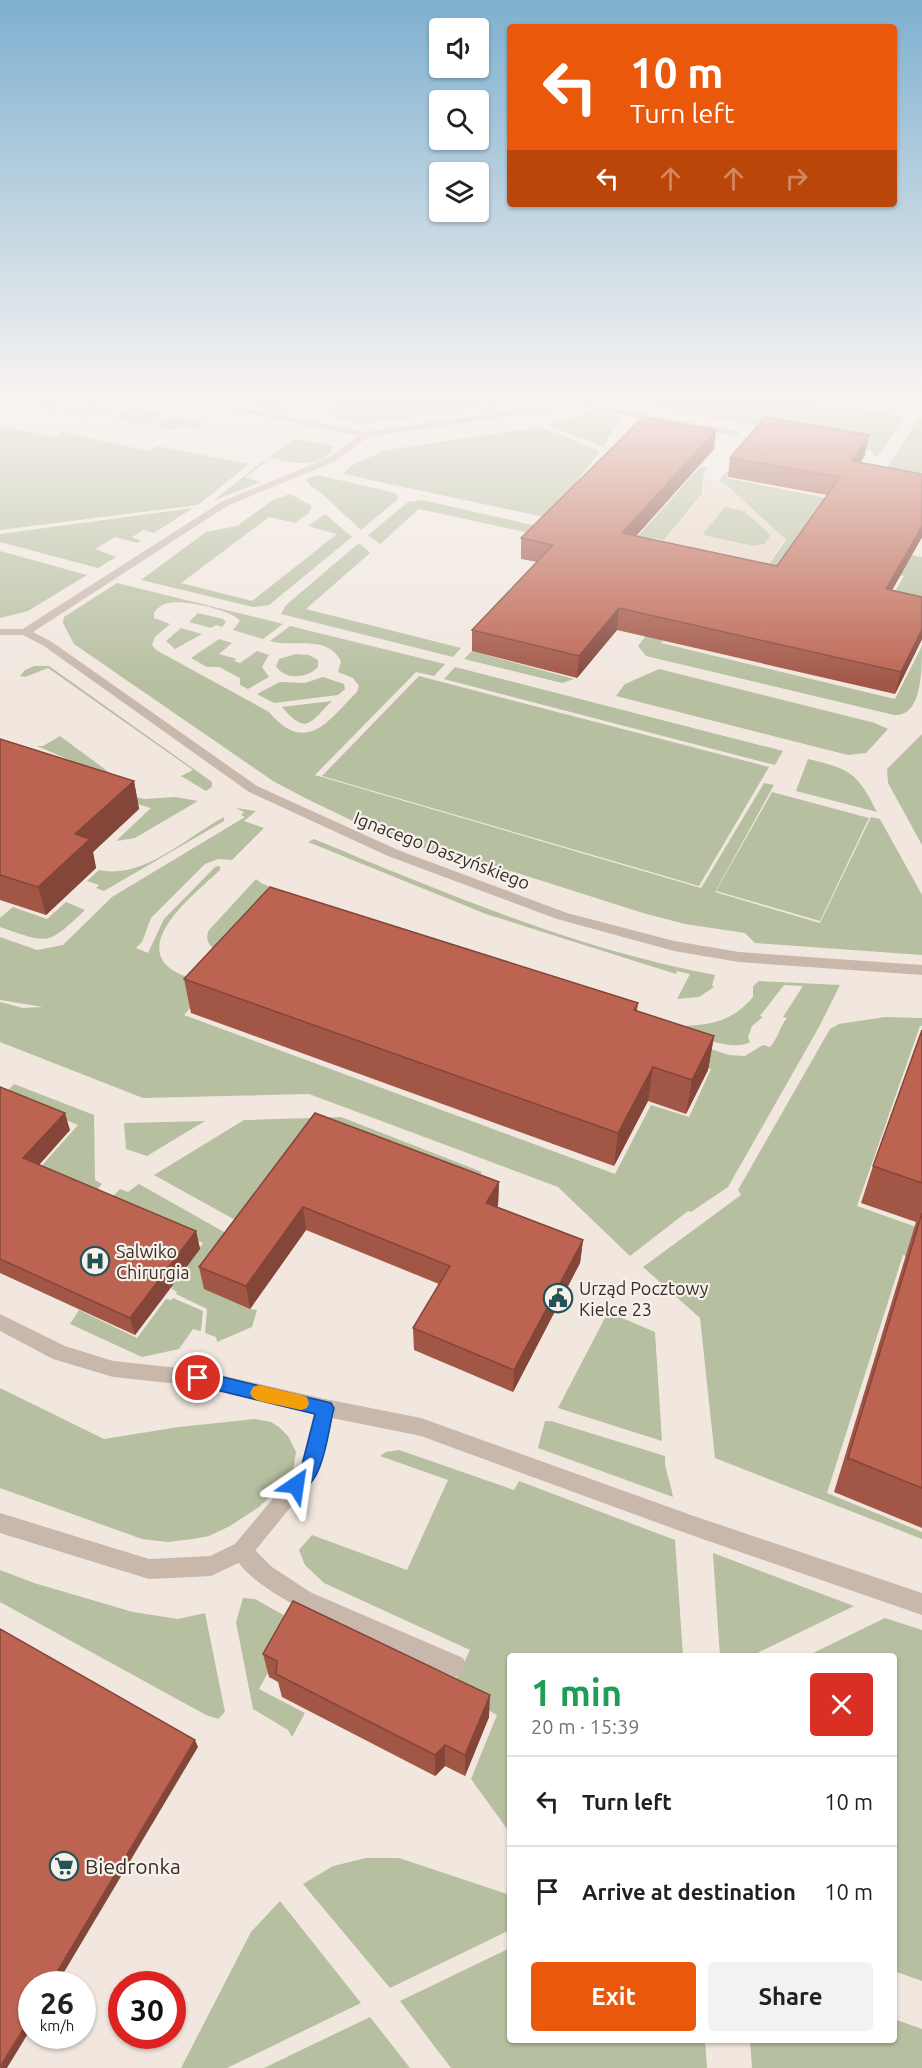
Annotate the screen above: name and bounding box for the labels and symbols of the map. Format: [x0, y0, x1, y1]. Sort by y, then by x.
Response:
street label: Ignacego Daszyńskiego [351, 807, 533, 893]
place label: Salwiko Chirurgia [116, 1241, 190, 1282]
hospital icon: Salwiko Chirurgia [79, 1245, 111, 1277]
place label: Urząd Pocztowy Kielce 23 [579, 1278, 709, 1319]
public building icon: Urząd Pocztowy Kielce 23 [542, 1282, 574, 1314]
pin [172, 1352, 223, 1403]
position arrow [264, 1453, 328, 1517]
supermarket icon: Biedronka [48, 1850, 80, 1882]
place label: Biedronka [85, 1854, 181, 1878]
speed limit sign: 30 [108, 1971, 186, 2049]

